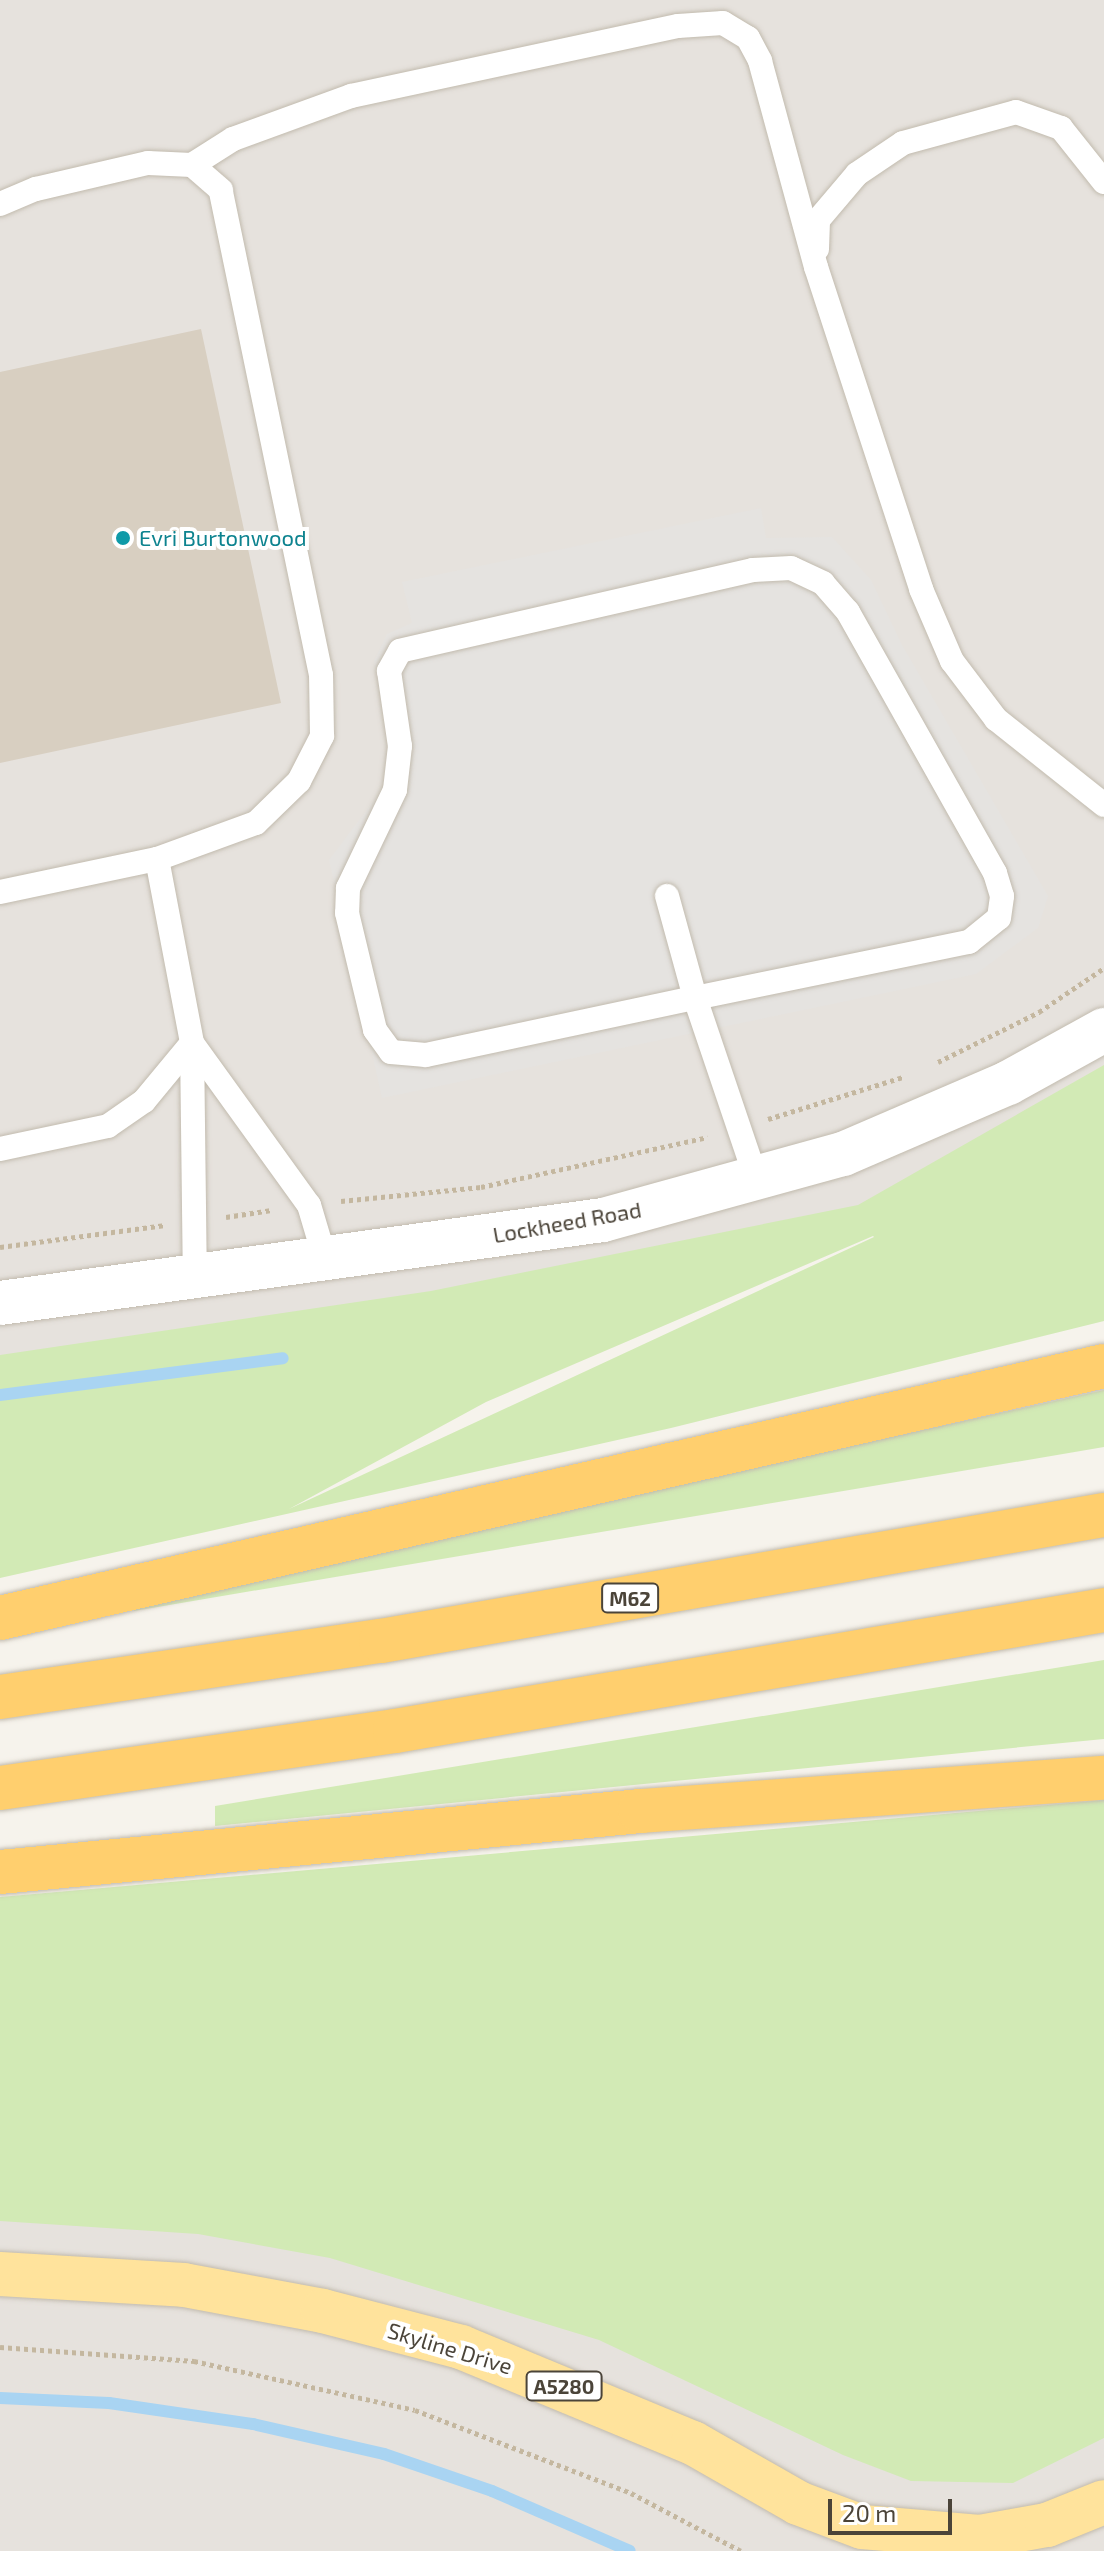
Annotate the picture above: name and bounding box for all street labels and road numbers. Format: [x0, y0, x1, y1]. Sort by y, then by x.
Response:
street label: Lockheed Road [491, 1196, 643, 1248]
road number: M62 [600, 1582, 660, 1614]
street label: Skyline Drive [385, 2317, 515, 2379]
road number: A5280 [524, 2370, 604, 2402]

